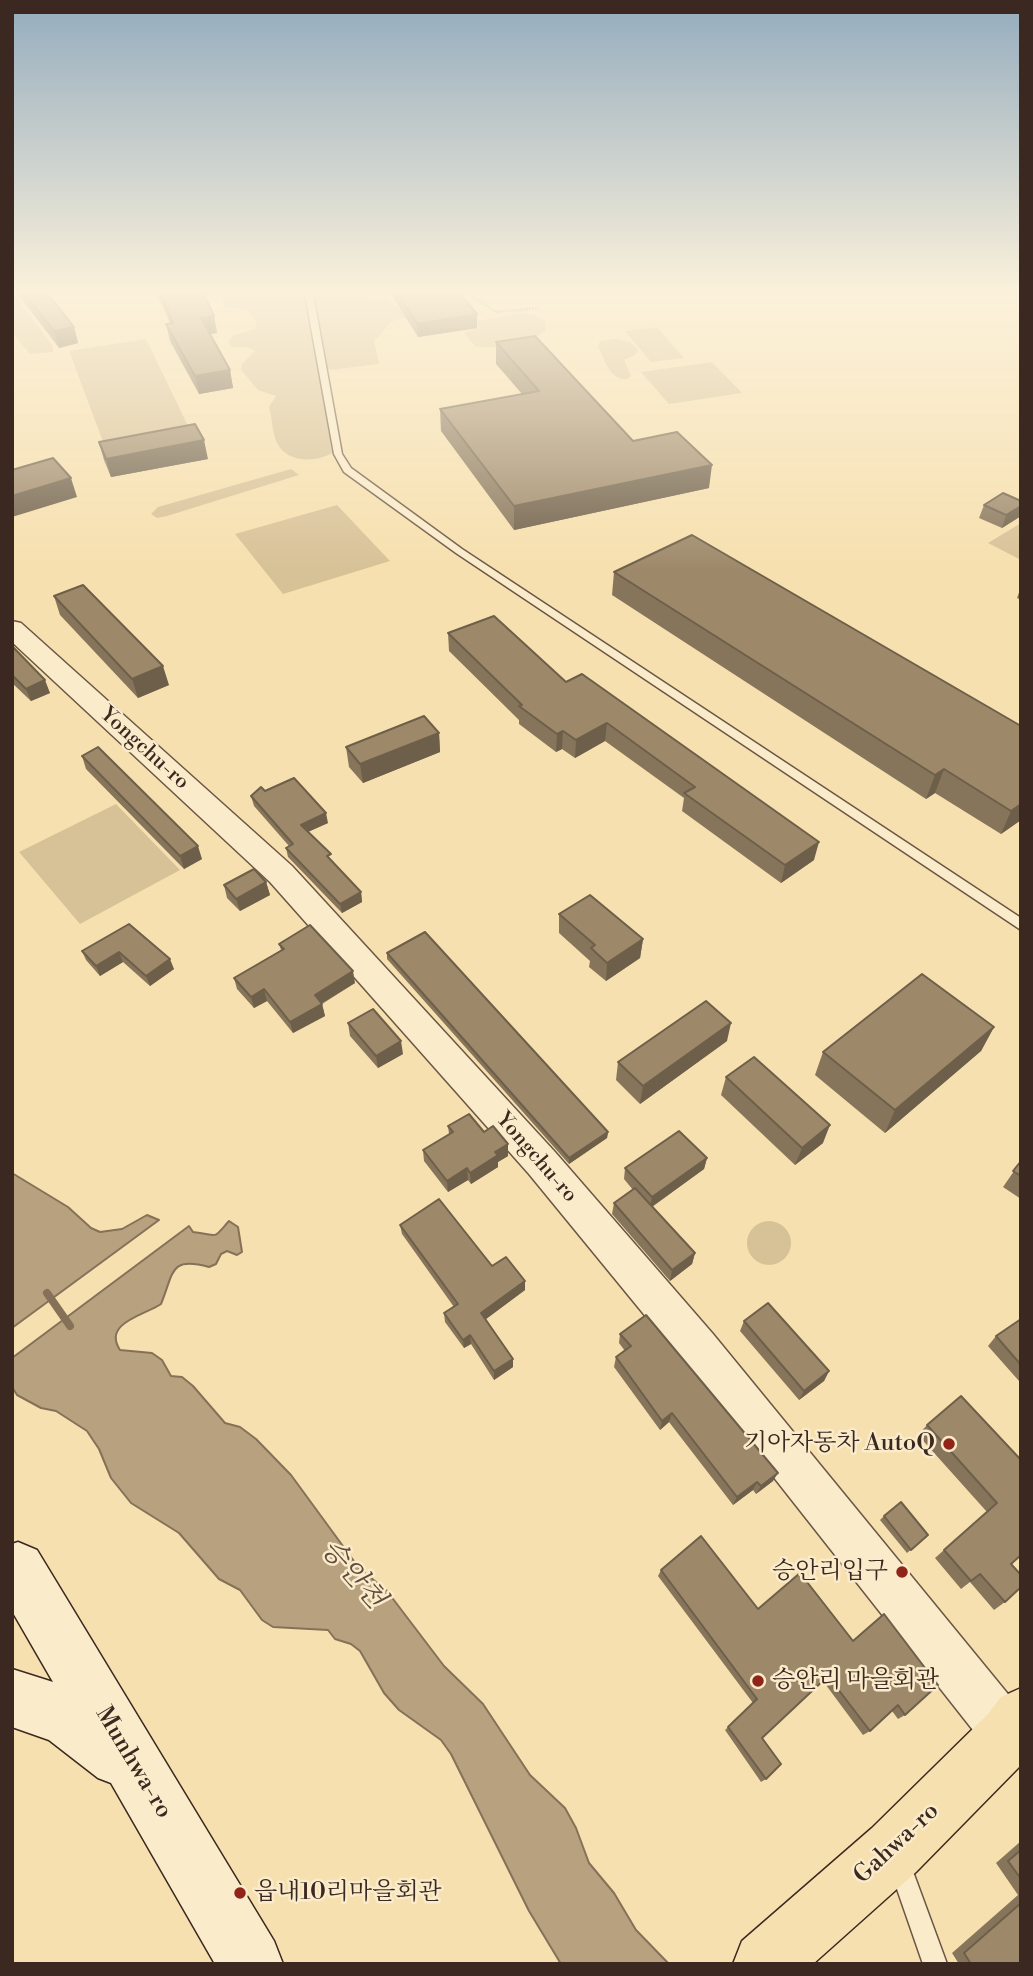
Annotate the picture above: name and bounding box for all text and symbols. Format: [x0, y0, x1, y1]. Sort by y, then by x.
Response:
street label: Yongchu-ro [94, 702, 194, 796]
street label: Yongchu-ro [490, 1108, 582, 1208]
place label: 기아자동차 AutoQ [744, 1430, 935, 1458]
marker: 기아자동차 AutoQ [941, 1436, 957, 1452]
water label: 승안천 [313, 1533, 391, 1617]
place label: 승안리입구 [772, 1558, 888, 1586]
marker: 승안리입구 [894, 1564, 910, 1580]
place label: 승안리 마을회관 [772, 1667, 939, 1695]
marker: 승안리 마을회관 [750, 1673, 766, 1689]
street label: Munhwa-ro [88, 1702, 178, 1824]
street label: Gahwa-ro [848, 1797, 946, 1891]
place label: 읍내10리마을회관 [254, 1879, 442, 1907]
marker: 읍내10리마을회관 [232, 1885, 248, 1901]

